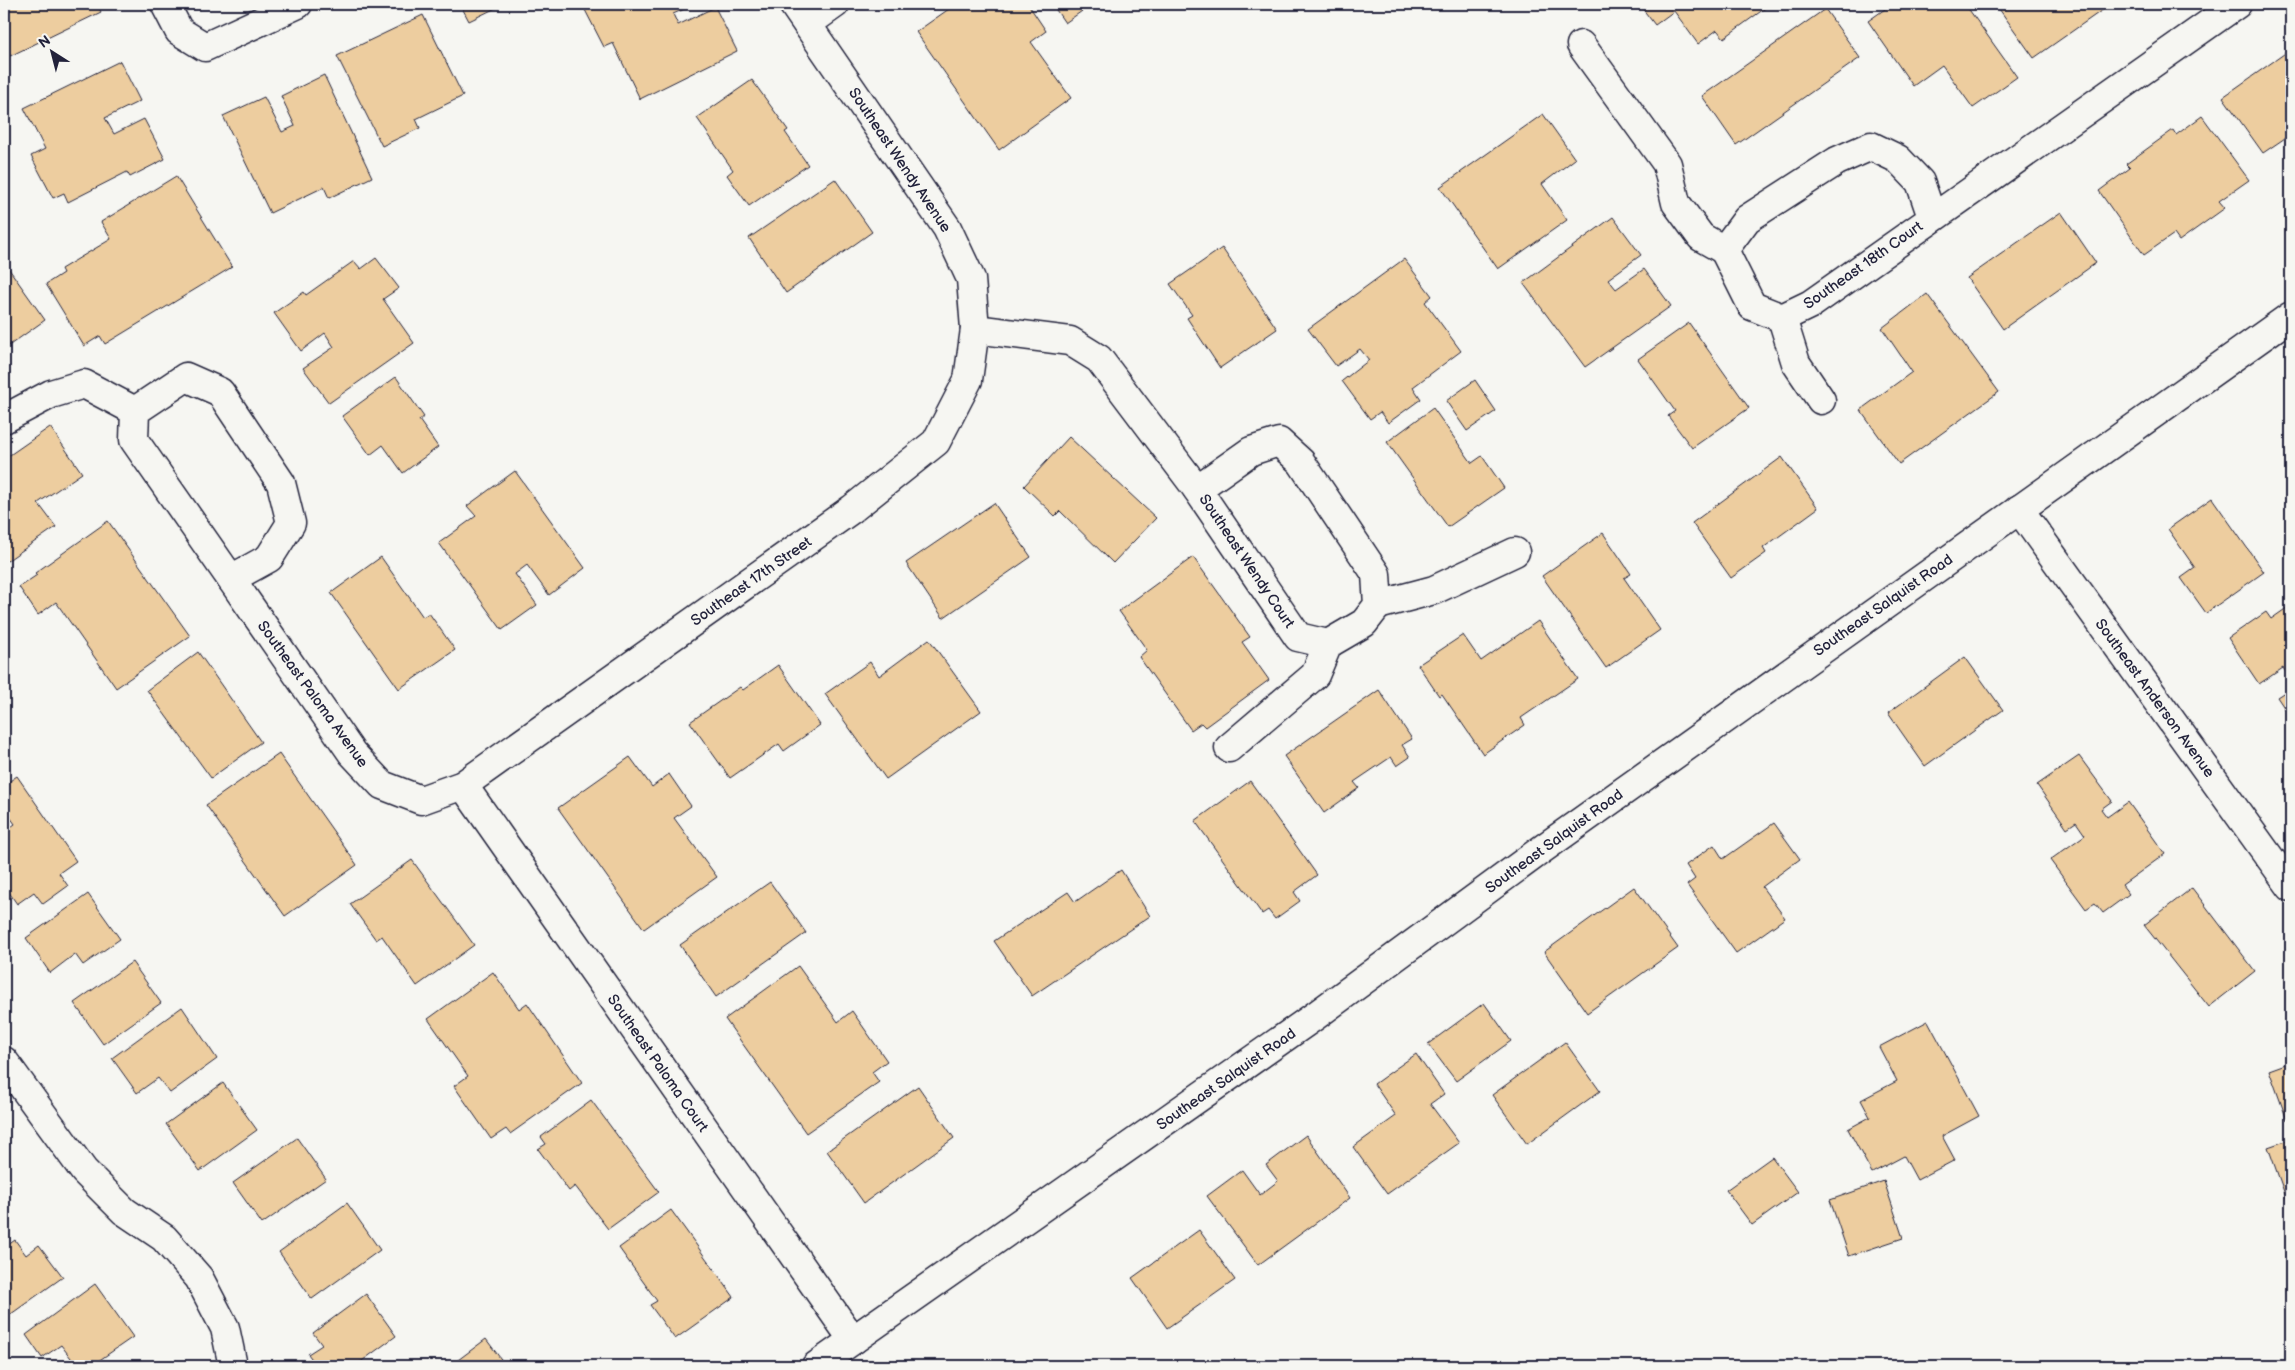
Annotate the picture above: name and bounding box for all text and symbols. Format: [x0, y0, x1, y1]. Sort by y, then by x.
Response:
north arrow [28, 28, 78, 78]
text: N [35, 32, 54, 52]
street label: Southeast Wendy Avenue [844, 84, 955, 236]
street label: Southeast 18th Court [1800, 217, 1927, 314]
street label: Southeast Wendy Court [1195, 491, 1299, 632]
street label: Southeast 17th Street [687, 532, 816, 630]
street label: Southeast Salquist Road [1810, 550, 1957, 661]
street label: Southeast Anderson Avenue [2091, 615, 2219, 781]
street label: Southeast Paloma Avenue [253, 617, 372, 771]
street label: Southeast Salquist Road [1482, 785, 1627, 898]
street label: Southeast Paloma Court [603, 991, 713, 1136]
street label: Southeast Salquist Road [1153, 1024, 1300, 1135]

